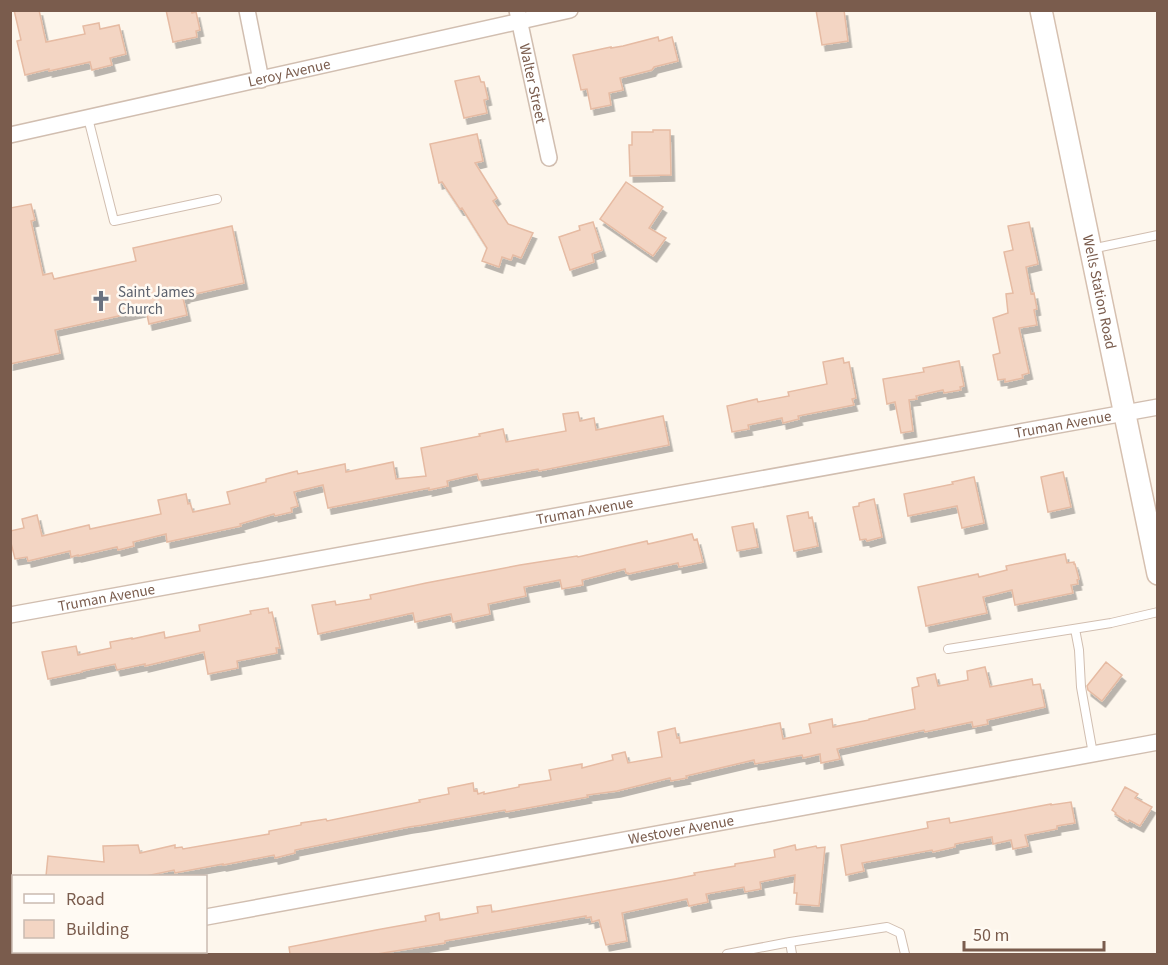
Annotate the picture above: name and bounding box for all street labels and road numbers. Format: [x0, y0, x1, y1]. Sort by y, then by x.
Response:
street label: Walter Street [514, 41, 552, 125]
street label: Leroy Avenue [246, 53, 332, 92]
street label: Wells Station Road [1077, 233, 1122, 351]
street label: Truman Avenue [1013, 405, 1113, 443]
street label: Truman Avenue [534, 492, 635, 530]
street label: Truman Avenue [56, 578, 157, 617]
street label: Westover Avenue [626, 810, 736, 850]

